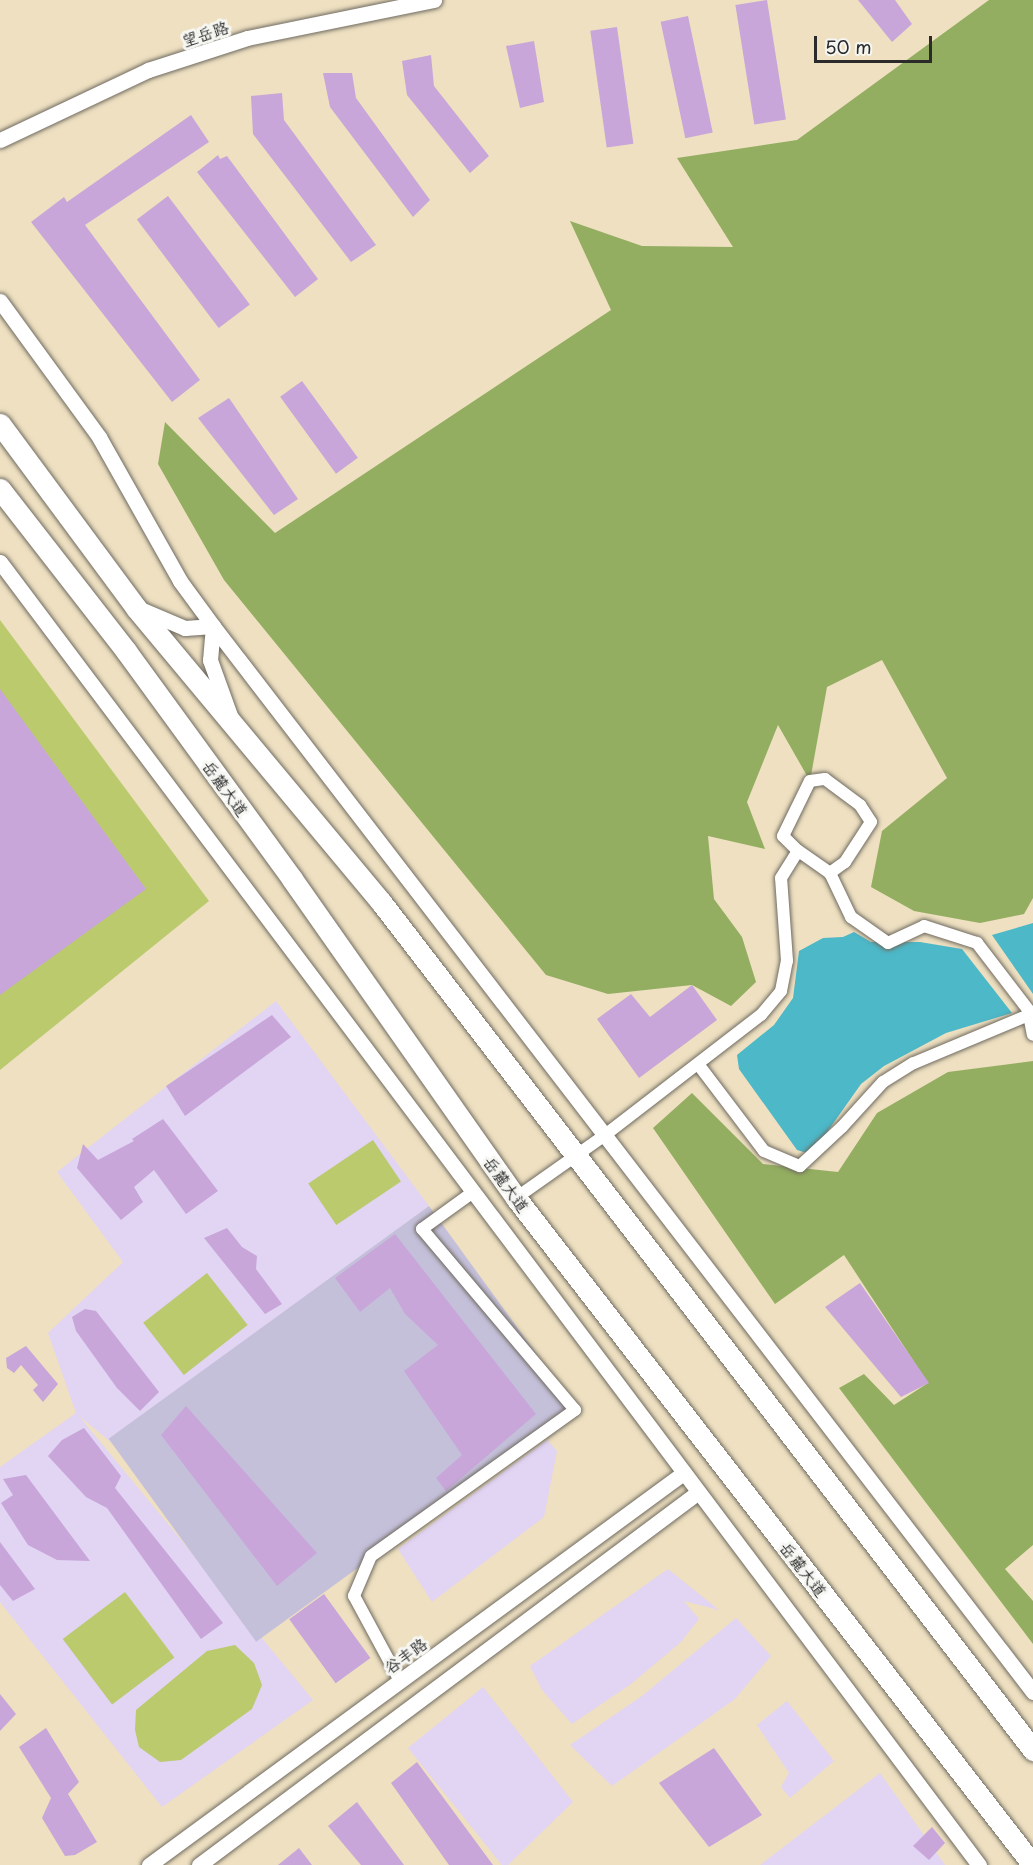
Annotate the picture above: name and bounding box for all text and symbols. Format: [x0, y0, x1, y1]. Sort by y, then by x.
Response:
street label: 望岳路 [179, 16, 231, 50]
scale bar [817, 24, 936, 62]
text: 50 m [825, 33, 872, 60]
street label: 岳麓大道 [199, 756, 253, 820]
street label: 岳麓大道 [480, 1152, 534, 1216]
street label: 岳麓大道 [777, 1538, 831, 1600]
street label: 谷丰路 [380, 1633, 430, 1677]

